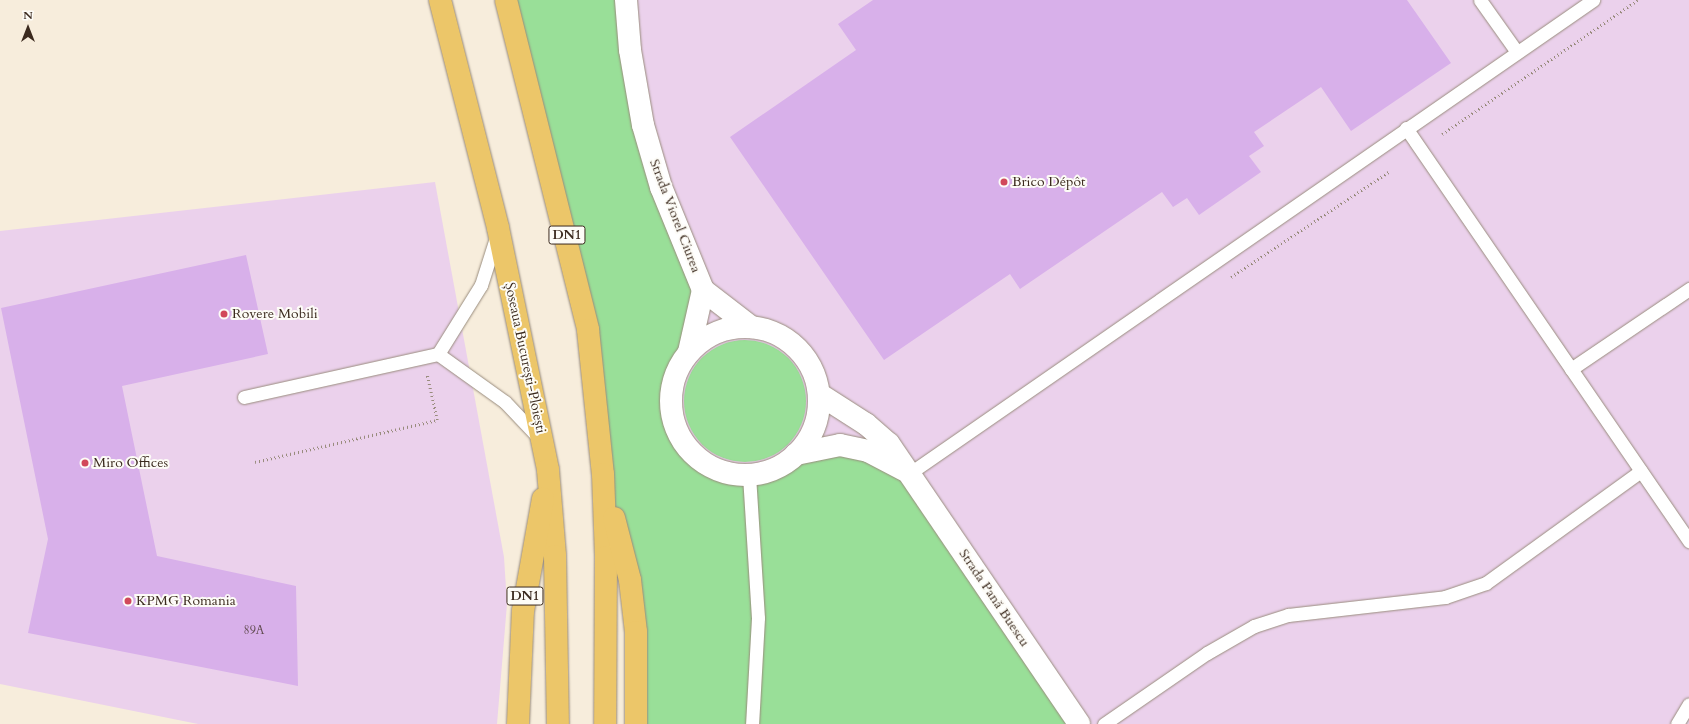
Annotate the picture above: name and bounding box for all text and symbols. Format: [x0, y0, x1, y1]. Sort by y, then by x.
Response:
north arrow [8, 8, 48, 48]
text: N [23, 8, 33, 23]
street label: Strada Viorel Ciurea [646, 157, 704, 275]
place label: Brico Dépôt [1012, 174, 1085, 190]
marker: Brico Dépôt [999, 177, 1009, 187]
road number: DN1 [548, 224, 586, 246]
street label: Șoseaua București-Ploiești [501, 281, 549, 435]
place label: Rovere Mobili [232, 306, 318, 322]
marker: Rovere Mobili [219, 309, 229, 319]
place label: Miro Offices [93, 455, 168, 471]
marker: Miro Offices [80, 458, 90, 468]
street label: Strada Pană Buescu [955, 546, 1033, 650]
road number: DN1 [506, 585, 544, 607]
place label: KPMG Romania [136, 593, 236, 609]
marker: KPMG Romania [123, 596, 133, 606]
house number: 89A [244, 624, 264, 638]

